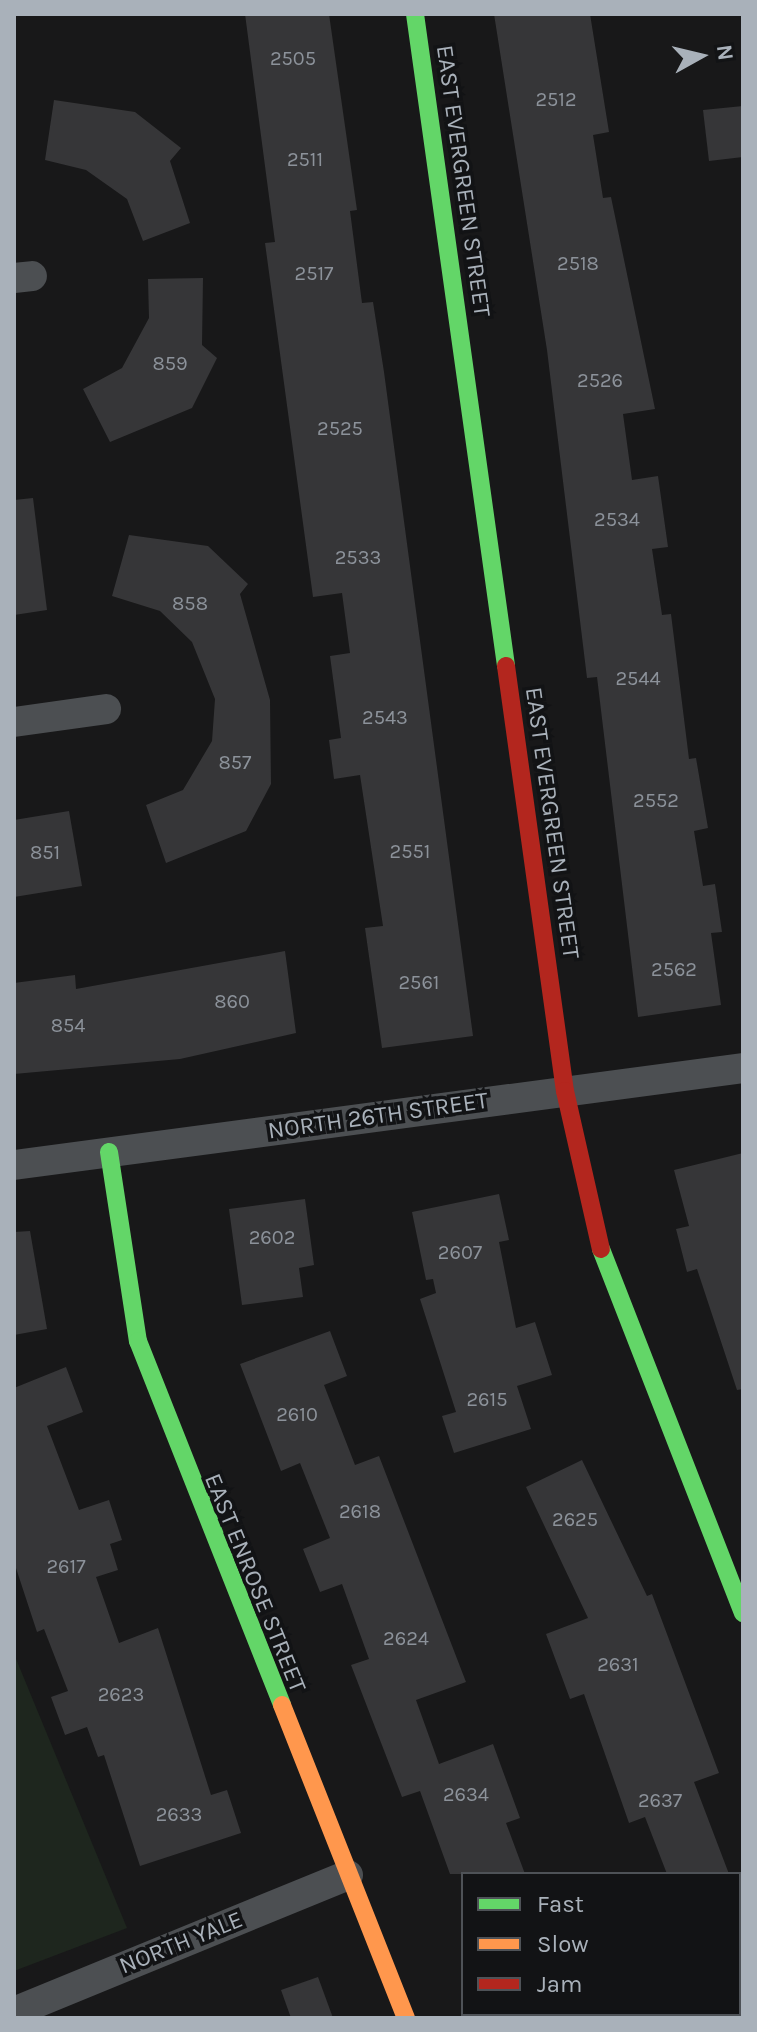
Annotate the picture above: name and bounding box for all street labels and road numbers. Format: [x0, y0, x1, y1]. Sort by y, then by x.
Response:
street label: EAST EVERGREEN STREET [430, 43, 496, 319]
street label: EAST EVERGREEN STREET [519, 685, 585, 961]
street label: NORTH 26TH STREET [266, 1086, 490, 1146]
street label: EAST ENROSE STREET [198, 1469, 312, 1697]
street label: NORTH YALE [115, 1905, 247, 1981]

